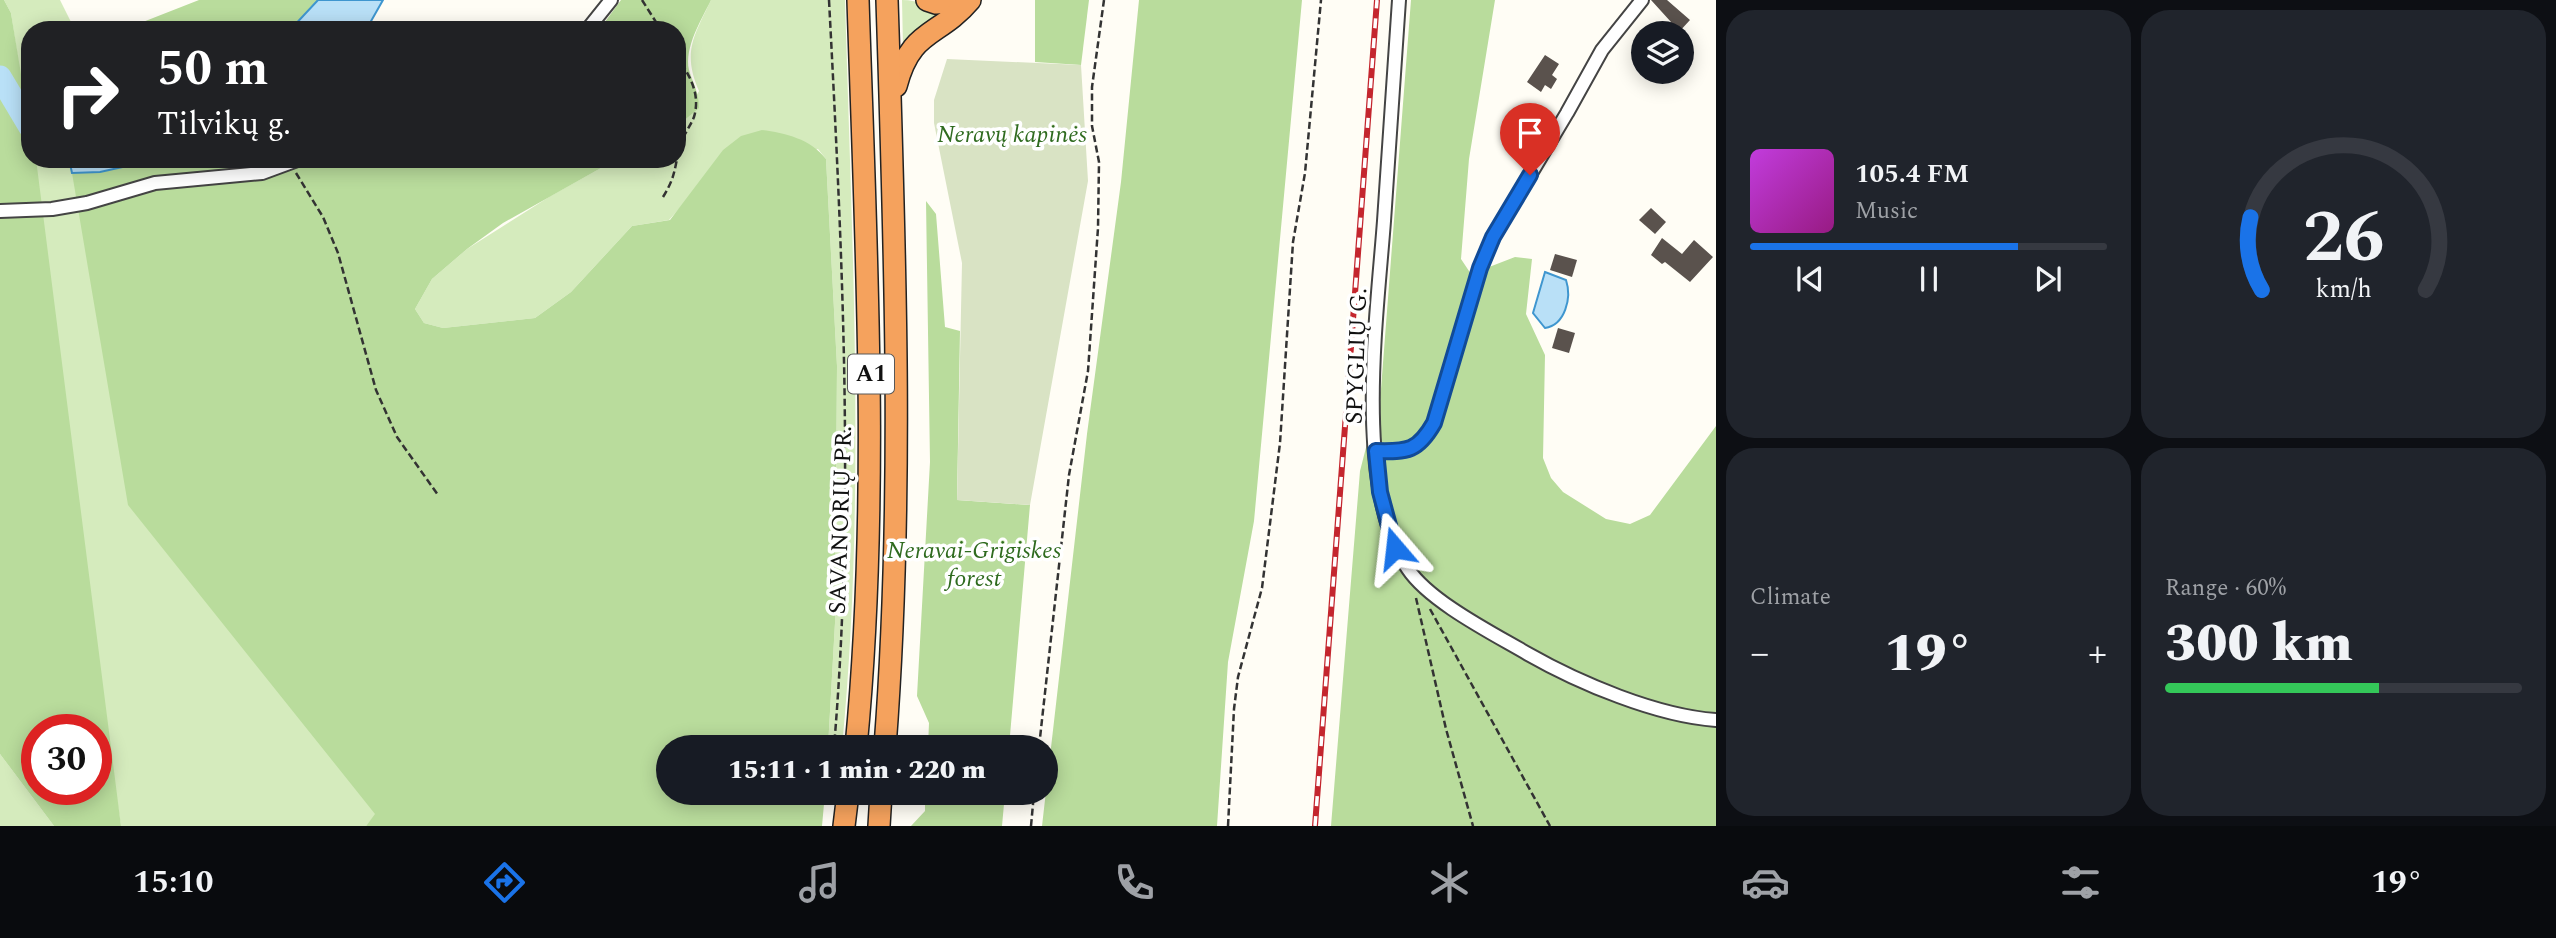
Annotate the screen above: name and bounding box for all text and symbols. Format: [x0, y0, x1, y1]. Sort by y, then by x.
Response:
map controls [1631, 21, 1694, 84]
button: layers [1631, 21, 1694, 84]
text: 50 m [157, 32, 268, 107]
icon: right [42, 49, 133, 140]
text: Tilvikų g. [157, 100, 291, 149]
pin [1500, 103, 1560, 175]
icon: arrive [1511, 114, 1549, 152]
park label: Neravų kapinės [937, 117, 1088, 153]
text: 105.4 FM [1855, 154, 1969, 194]
text: 26 [2303, 183, 2384, 294]
text: Music [1855, 194, 1918, 229]
icon: previous [1791, 260, 1829, 298]
icon: pause [1910, 260, 1948, 298]
icon: next [2029, 260, 2067, 298]
text: km/h [2315, 271, 2372, 309]
street label: SPYGLIŲ G. [1337, 287, 1377, 425]
road number: A1 [848, 354, 894, 394]
street label: SAVANORIŲ PR. [820, 425, 862, 615]
position arrow [1358, 511, 1432, 585]
park label: Neravai-Grigiskes forest [887, 533, 1062, 597]
text: Range · 60% [2165, 571, 2286, 606]
text: Climate [1750, 580, 1831, 615]
text: 300 km [2165, 605, 2353, 684]
text: 19° [1884, 615, 1973, 694]
text: − [1750, 625, 1769, 683]
text: + [2088, 625, 2107, 683]
speed limit sign: 30 [21, 714, 112, 805]
text: 15:11 · 1 min · 220 m [728, 750, 986, 790]
text: 15:10 [133, 858, 213, 907]
icon: directions [480, 858, 529, 907]
icon: music [795, 858, 844, 907]
icon: phone [1110, 858, 1159, 907]
icon: climate [1425, 858, 1474, 907]
icon: car [1741, 858, 1790, 907]
icon: filters [2056, 858, 2105, 907]
text: 19° [2371, 858, 2423, 907]

